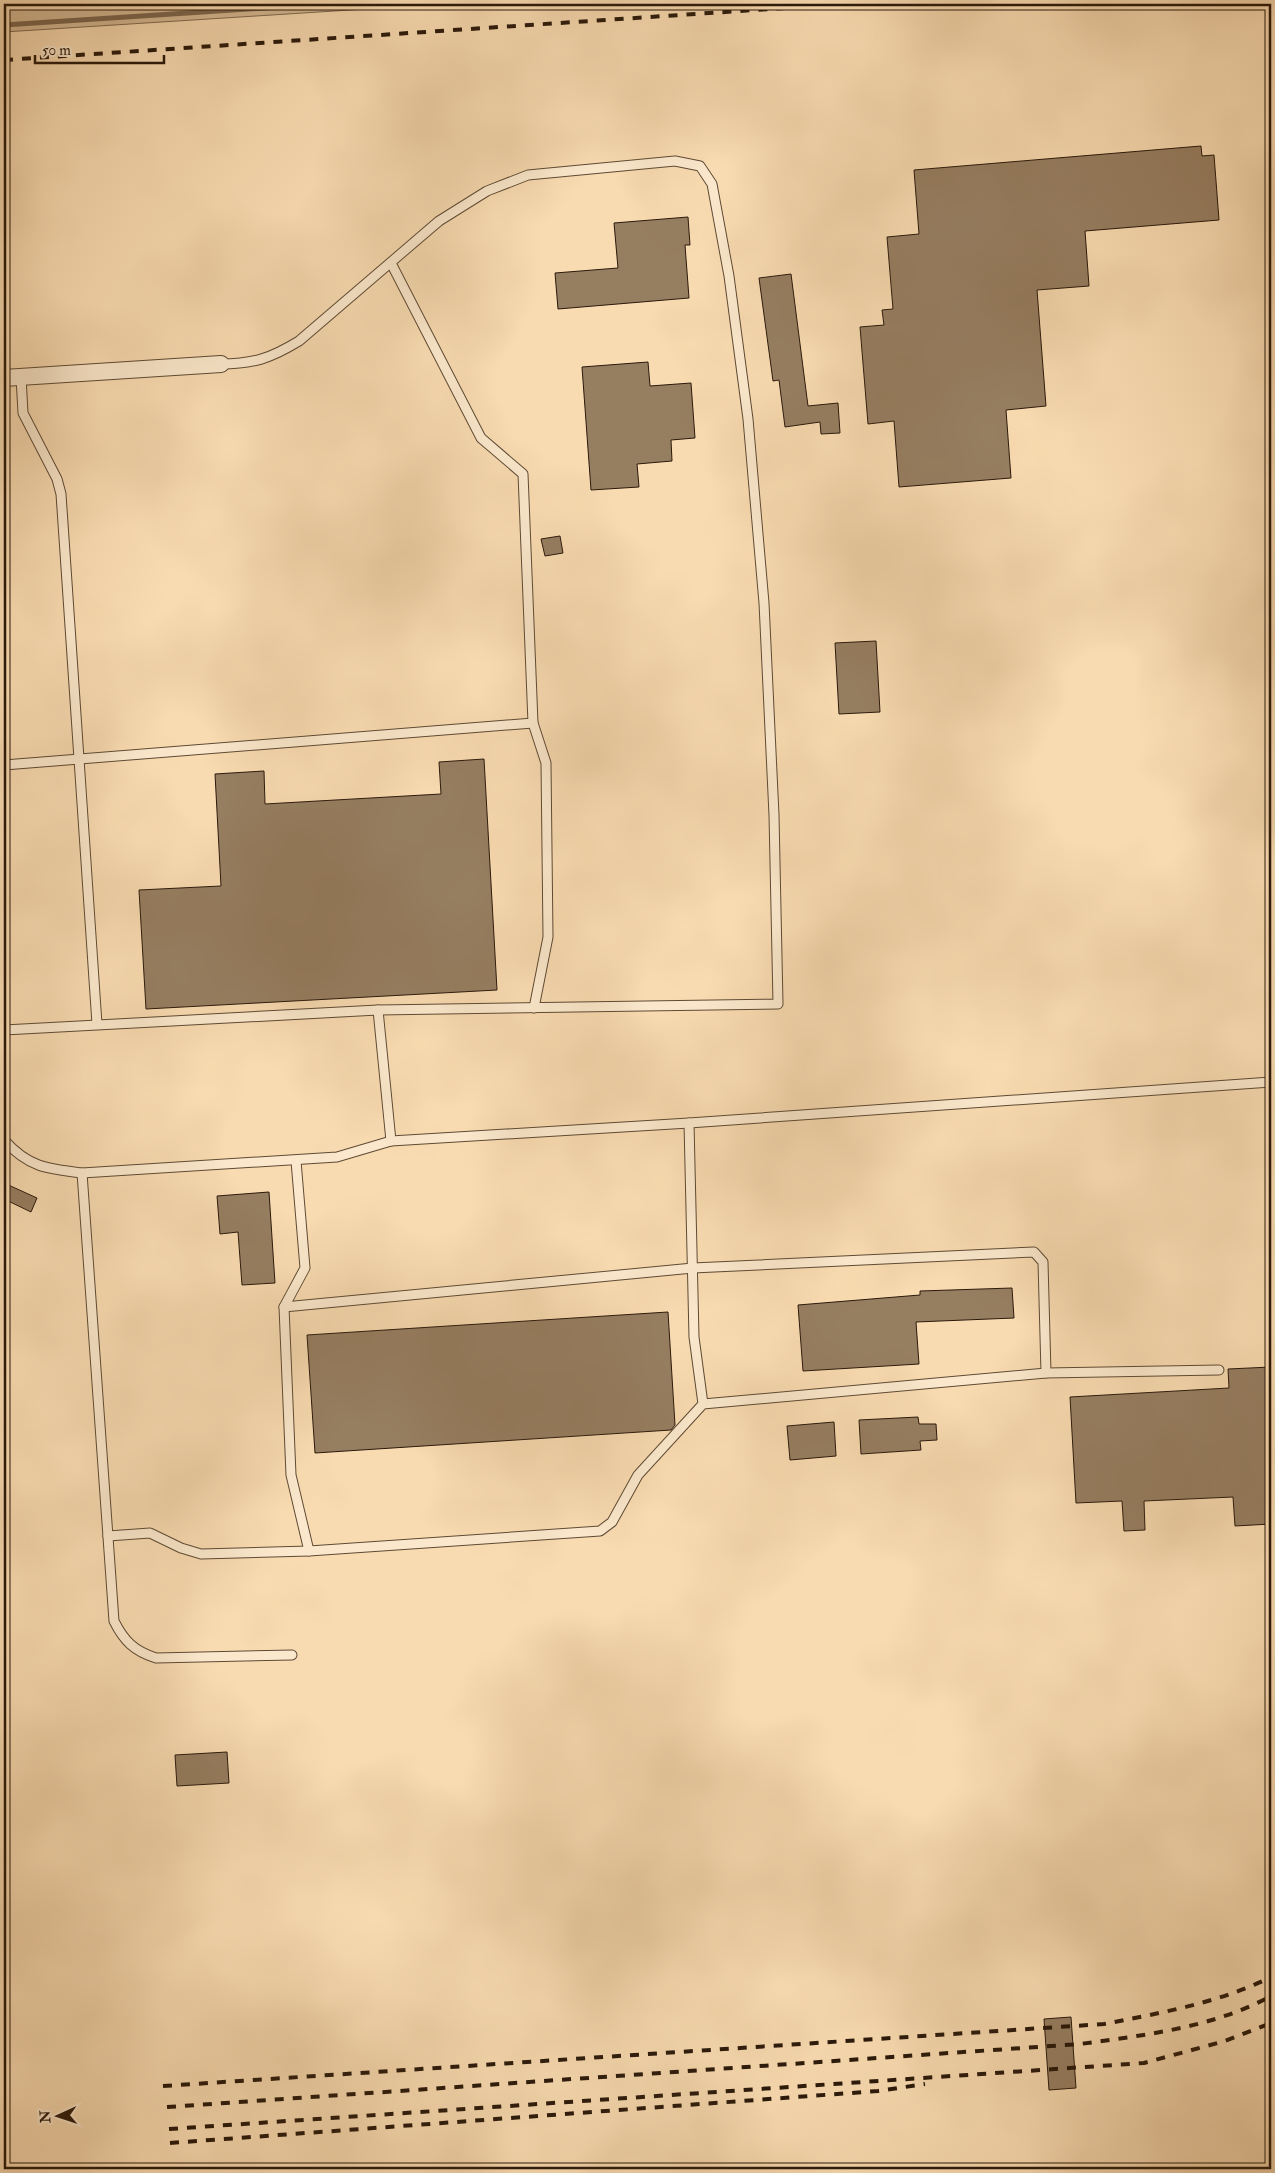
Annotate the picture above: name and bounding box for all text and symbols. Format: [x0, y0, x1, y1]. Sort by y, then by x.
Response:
scale bar [35, 32, 164, 64]
text: 50 m [42, 41, 71, 60]
north arrow [32, 2090, 82, 2140]
text: N [37, 2109, 54, 2124]

